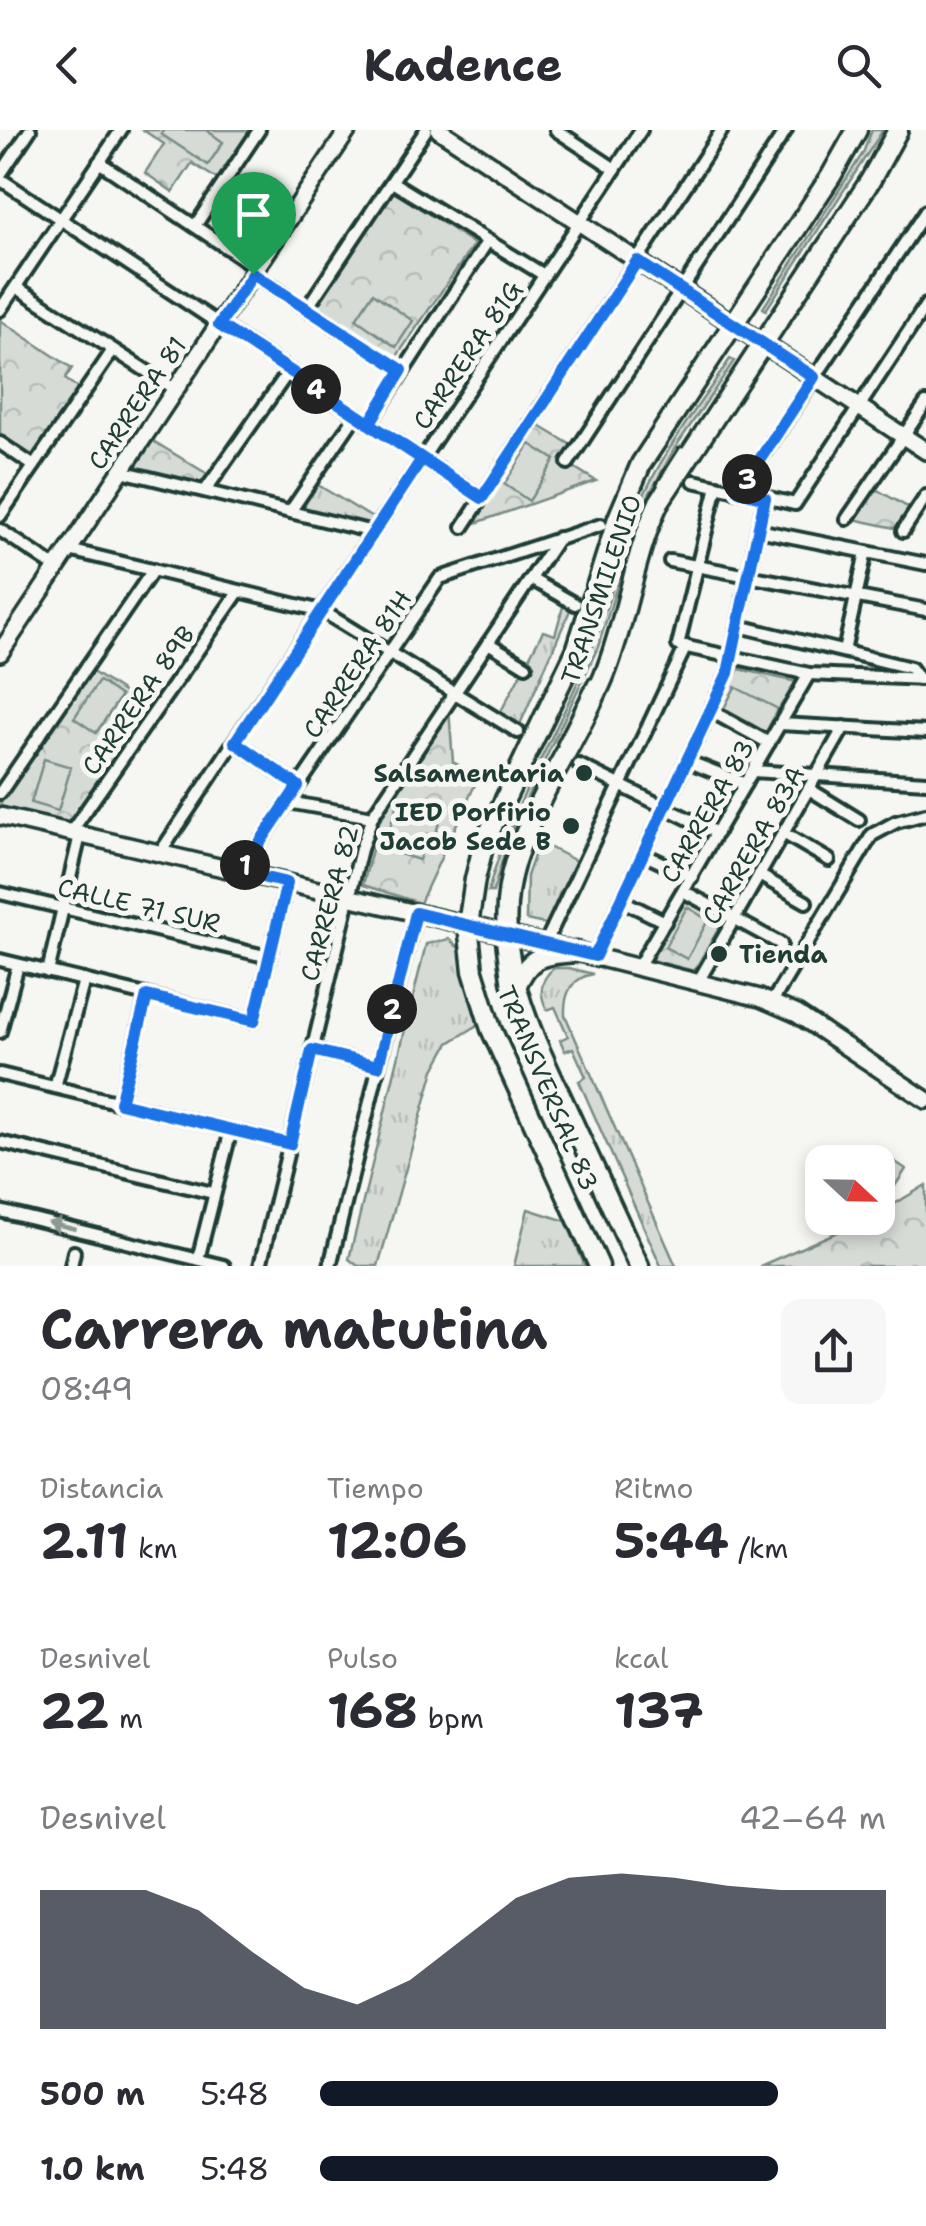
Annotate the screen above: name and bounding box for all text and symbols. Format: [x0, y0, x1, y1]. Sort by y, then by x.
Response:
text: Kadence [364, 35, 562, 95]
icon: back [40, 38, 95, 93]
icon: search [831, 38, 886, 93]
pin [211, 172, 296, 275]
icon: arrive [226, 187, 281, 242]
street label: CARRERA 81G [405, 274, 529, 436]
street label: CARRERA 81 [80, 330, 194, 476]
pin: 4 [291, 364, 341, 414]
text: 4 [306, 370, 326, 408]
pin: 3 [722, 454, 772, 504]
text: 3 [737, 460, 757, 498]
street label: TRANSMILENIO [553, 490, 649, 688]
street label: CARRERA 81H [295, 583, 419, 745]
street label: CARRERA 89B [74, 618, 202, 782]
street label: CARRERA 83 [652, 733, 762, 889]
place label: Salsamentaria [374, 756, 564, 790]
street label: CARRERA 83A [694, 759, 812, 931]
marker: Salsamentaria [573, 762, 595, 784]
place label: IED Porfirio Jacob Sede B [379, 795, 551, 858]
marker: IED Porfirio Jacob Sede B [560, 815, 582, 837]
street label: CARRERA 82 [292, 821, 366, 985]
pin: 1 [220, 840, 270, 890]
text: 1 [239, 846, 251, 884]
street label: CALLE 71 SUR [54, 870, 224, 940]
place label: Tienda [739, 937, 828, 971]
marker: Tienda [708, 943, 730, 965]
street label: TRANSVERSAL 83 [489, 980, 607, 1196]
pin: 2 [367, 984, 417, 1034]
text: 2 [382, 990, 402, 1028]
north arrow [805, 1145, 895, 1235]
map controls [805, 1145, 895, 1235]
one-way arrow [46, 1218, 77, 1233]
text: Carrera matutina [40, 1292, 548, 1366]
button: share [781, 1299, 886, 1404]
text: 08:49 [40, 1367, 133, 1410]
text: Distancia [40, 1469, 163, 1507]
text: Tiempo [327, 1469, 424, 1507]
text: Ritmo [614, 1469, 694, 1507]
text: 2.11 [40, 1507, 129, 1574]
text: 12:06 [327, 1507, 467, 1574]
text: 5:44 [614, 1507, 729, 1574]
text: km [129, 1529, 178, 1567]
text: /km [729, 1529, 788, 1567]
text: Desnivel [40, 1639, 150, 1677]
text: Pulso [327, 1639, 398, 1677]
text: kcal [614, 1639, 668, 1677]
text: 22 [40, 1677, 109, 1744]
text: 168 [327, 1677, 418, 1744]
text: 137 [614, 1677, 704, 1744]
text: m [109, 1699, 143, 1737]
text: bpm [418, 1699, 484, 1737]
text: Desnivel [40, 1796, 166, 1839]
text: 42–64 m [739, 1796, 886, 1839]
text: 500 m [40, 2072, 145, 2115]
text: 5:48 [200, 2072, 269, 2115]
text: 1.0 km [40, 2147, 145, 2190]
text: 5:48 [200, 2147, 269, 2190]

